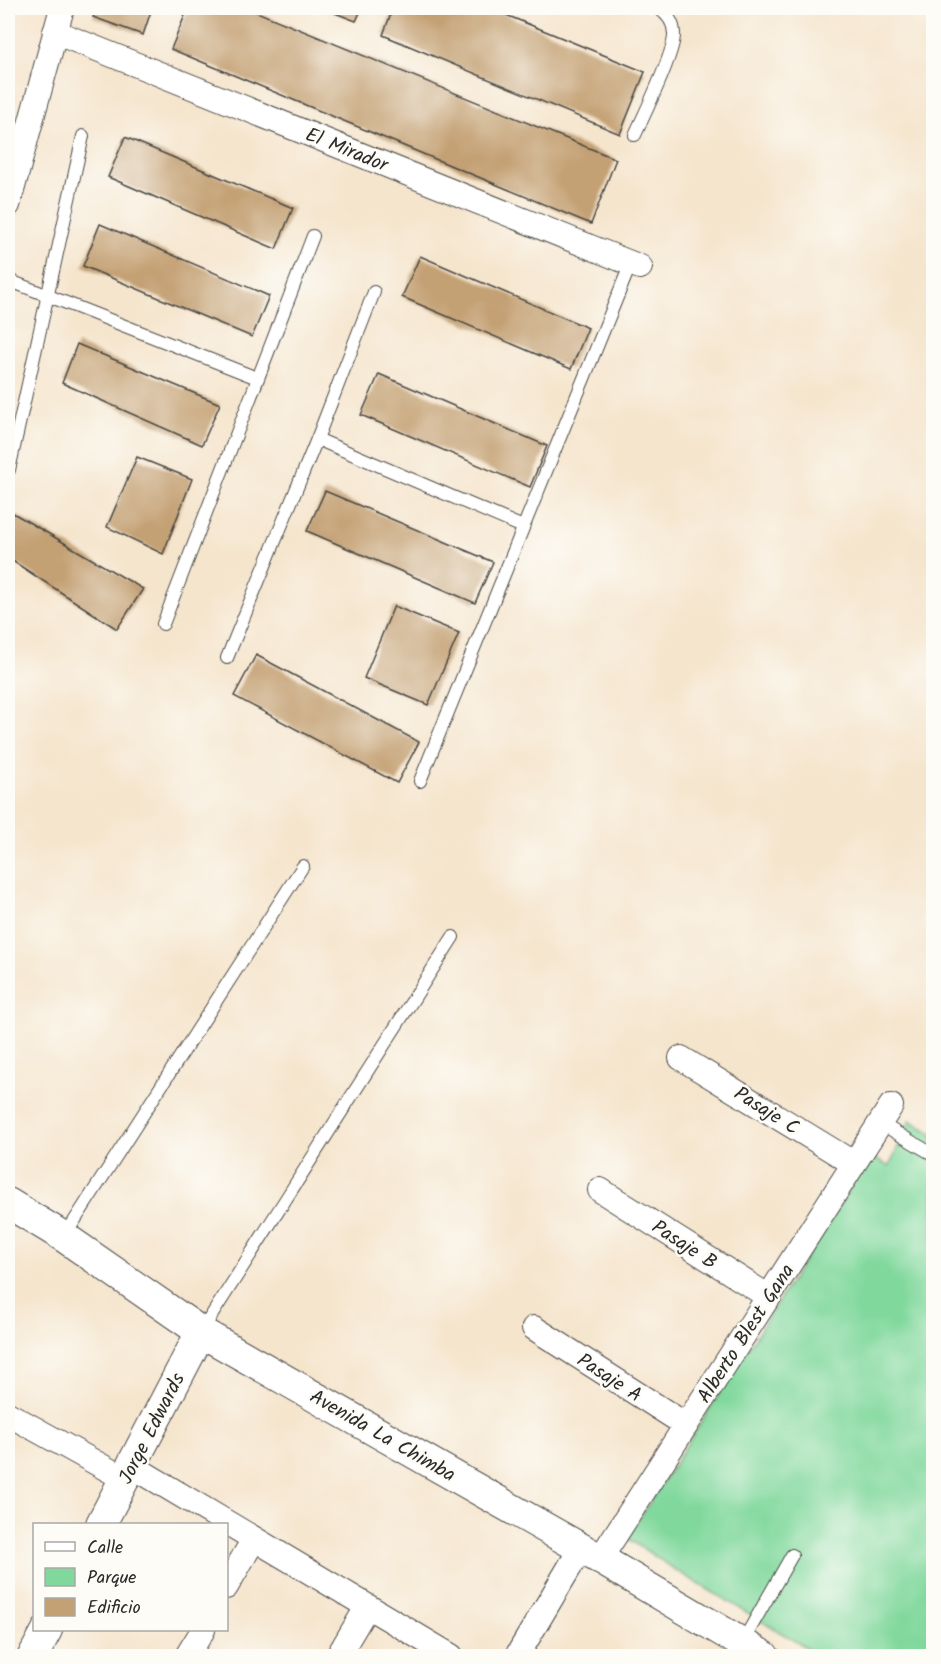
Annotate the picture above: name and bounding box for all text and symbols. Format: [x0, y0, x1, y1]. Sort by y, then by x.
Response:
street label: El Mirador [300, 120, 394, 182]
street label: Pasaje C [727, 1079, 805, 1144]
street label: Pasaje B [645, 1212, 723, 1279]
street label: Alberto Blest Gana [690, 1258, 804, 1410]
street label: Pasaje A [570, 1346, 648, 1412]
street label: Jorge Edwards [111, 1367, 195, 1490]
street label: Avenida La Chimba [303, 1382, 461, 1492]
legend [33, 1523, 228, 1631]
text: Calle [87, 1534, 123, 1563]
text: Parque [87, 1564, 136, 1593]
text: Edificio [87, 1594, 141, 1623]

